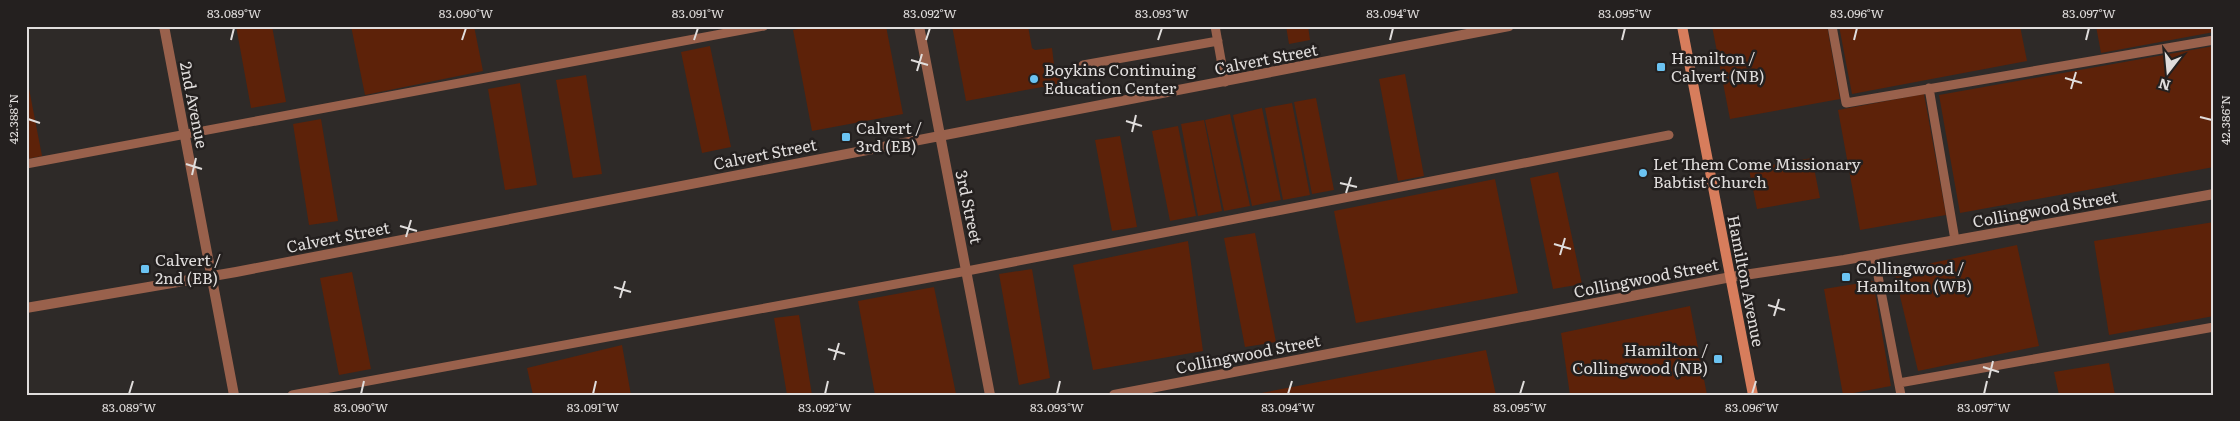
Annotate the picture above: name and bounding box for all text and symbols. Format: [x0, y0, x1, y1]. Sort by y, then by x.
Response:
text: 83.089°W [207, 4, 261, 22]
text: 83.090°W [439, 4, 493, 22]
text: 83.091°W [672, 4, 724, 22]
text: 83.092°W [903, 4, 957, 22]
text: 83.093°W [1135, 4, 1189, 22]
text: 83.094°W [1366, 4, 1420, 22]
text: 83.095°W [1598, 4, 1652, 22]
text: 83.096°W [1830, 4, 1884, 22]
text: 83.097°W [2062, 4, 2116, 22]
street label: Calvert Street [1212, 36, 1320, 80]
place label: Hamilton / Calvert (NB) [1671, 45, 1764, 87]
north arrow [2142, 48, 2192, 98]
place label: Boykins Continuing Education Center [1044, 57, 1196, 99]
street label: 2nd Avenue [175, 59, 215, 150]
marker: Hamilton / Calvert (NB) [1655, 61, 1667, 73]
marker: Boykins Continuing Education Center [1028, 73, 1040, 85]
text: N [2155, 74, 2173, 97]
text: 42.388°N [4, 94, 22, 144]
text: 42.386°N [2216, 95, 2234, 145]
place label: Calvert / 3rd (EB) [856, 115, 922, 157]
street label: Calvert Street [711, 131, 819, 175]
marker: Calvert / 3rd (EB) [840, 131, 852, 143]
place label: Let Them Come Missionary Babtist Church [1653, 151, 1862, 193]
marker: Let Them Come Missionary Babtist Church [1637, 167, 1649, 179]
street label: 3rd Street [950, 168, 990, 246]
street label: Collingwood Street [1970, 183, 2120, 233]
street label: Hamilton Avenue [1722, 213, 1771, 349]
street label: Calvert Street [284, 214, 392, 258]
place label: Calvert / 2nd (EB) [155, 247, 221, 289]
street label: Collingwood Street [1571, 251, 1721, 303]
place label: Collingwood / Hamilton (WB) [1856, 255, 1972, 297]
marker: Calvert / 2nd (EB) [139, 263, 151, 275]
marker: Collingwood / Hamilton (WB) [1840, 271, 1852, 283]
street label: Collingwood Street [1173, 327, 1323, 379]
place label: Hamilton / Collingwood (NB) [1572, 337, 1708, 379]
marker: Hamilton / Collingwood (NB) [1712, 353, 1724, 365]
text: 83.089°W [102, 398, 156, 416]
text: 83.090°W [334, 398, 388, 416]
text: 83.091°W [567, 398, 619, 416]
text: 83.092°W [798, 398, 852, 416]
text: 83.093°W [1030, 398, 1084, 416]
text: 83.094°W [1261, 398, 1315, 416]
text: 83.095°W [1493, 398, 1547, 416]
text: 83.096°W [1725, 398, 1779, 416]
text: 83.097°W [1957, 398, 2011, 416]

